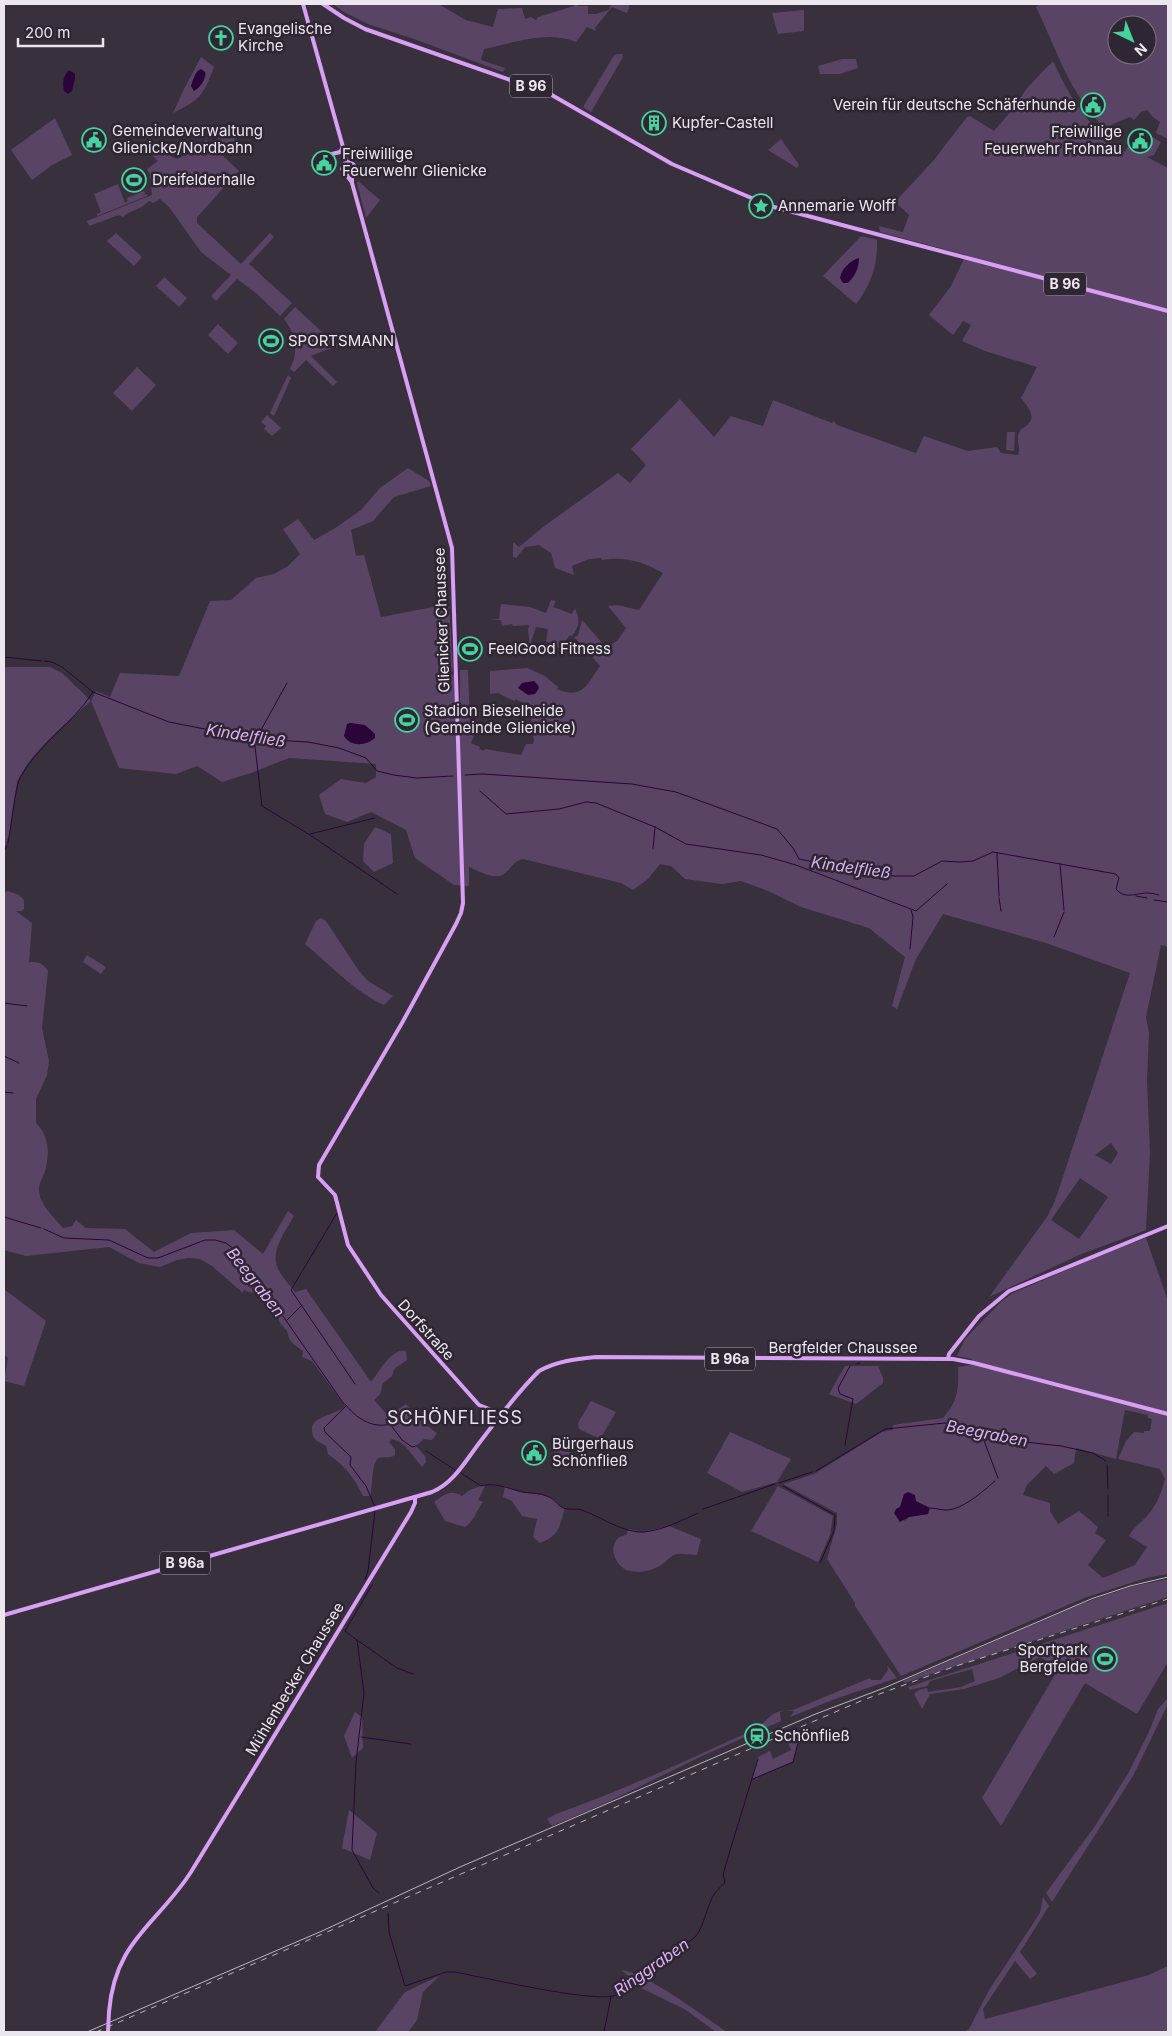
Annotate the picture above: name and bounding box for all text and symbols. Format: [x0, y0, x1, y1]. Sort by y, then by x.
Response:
scale bar [18, 15, 102, 47]
north arrow [1107, 15, 1157, 65]
place label: Evangelische Kirche [238, 19, 332, 55]
text: 200 m [25, 23, 70, 42]
church icon: Evangelische Kirche [208, 25, 234, 51]
text: N [1132, 40, 1151, 60]
road number: B 96 [510, 74, 552, 98]
public building icon: Verein für deutsche Schäferhunde [1080, 92, 1106, 118]
place label: Verein für deutsche Schäferhunde [833, 95, 1076, 114]
building icon: Kupfer-Castell [641, 110, 667, 136]
place label: Kupfer-Castell [672, 113, 774, 132]
place label: Gemeindeverwaltung Glienicke/Nordbahn [112, 121, 263, 157]
place label: Freiwillige Feuerwehr Frohnau [984, 122, 1122, 158]
public building icon: Gemeindeverwaltung Glienicke/Nordbahn [81, 127, 107, 153]
public building icon: Freiwillige Feuerwehr Frohnau [1127, 128, 1153, 154]
place label: Freiwillige Feuerwehr Glienicke [342, 144, 487, 180]
public building icon: Freiwillige Feuerwehr Glienicke [311, 150, 337, 176]
sports icon: Dreifelderhalle [121, 167, 147, 193]
place label: Dreifelderhalle [152, 170, 255, 189]
place icon: Annemarie Wolff [748, 193, 774, 219]
place label: Annemarie Wolff [778, 196, 896, 215]
road number: B 96 [1044, 272, 1086, 296]
sports icon: SPORTSMANN [258, 328, 284, 354]
place label: SPORTSMANN [288, 331, 394, 350]
street label: Glienicker Chaussee [429, 547, 454, 693]
sports icon: FeelGood Fitness [457, 636, 483, 662]
place label: FeelGood Fitness [488, 639, 611, 658]
place label: Stadion Bieselheide (Gemeinde Glienicke) [424, 701, 576, 737]
sports icon: Stadion Bieselheide (Gemeinde Glienicke) [394, 707, 420, 733]
water label: Kindelfließ [205, 719, 287, 751]
water label: Kindelfließ [810, 852, 892, 882]
water label: Beegraben [223, 1243, 289, 1321]
street label: Dorfstraße [394, 1295, 459, 1364]
street label: Bergfelder Chaussee [769, 1338, 917, 1357]
road number: B 96a [705, 1348, 755, 1370]
district label: SCHÖNFLIESS [387, 1406, 523, 1428]
water label: Beegraben [944, 1415, 1030, 1451]
place label: Bürgerhaus Schönfließ [552, 1434, 634, 1470]
public building icon: Bürgerhaus Schönfließ [521, 1440, 547, 1466]
road number: B 96a [160, 1552, 210, 1575]
street label: Mühlenbecker Chaussee [241, 1598, 348, 1759]
place label: Sportpark Bergfelde [1018, 1640, 1089, 1676]
sports icon: Sportpark Bergfelde [1092, 1646, 1118, 1672]
station icon: Schönfließ [744, 1723, 770, 1749]
place label: Schönfließ [774, 1726, 850, 1745]
water label: Ringgraben [609, 1934, 693, 2000]

